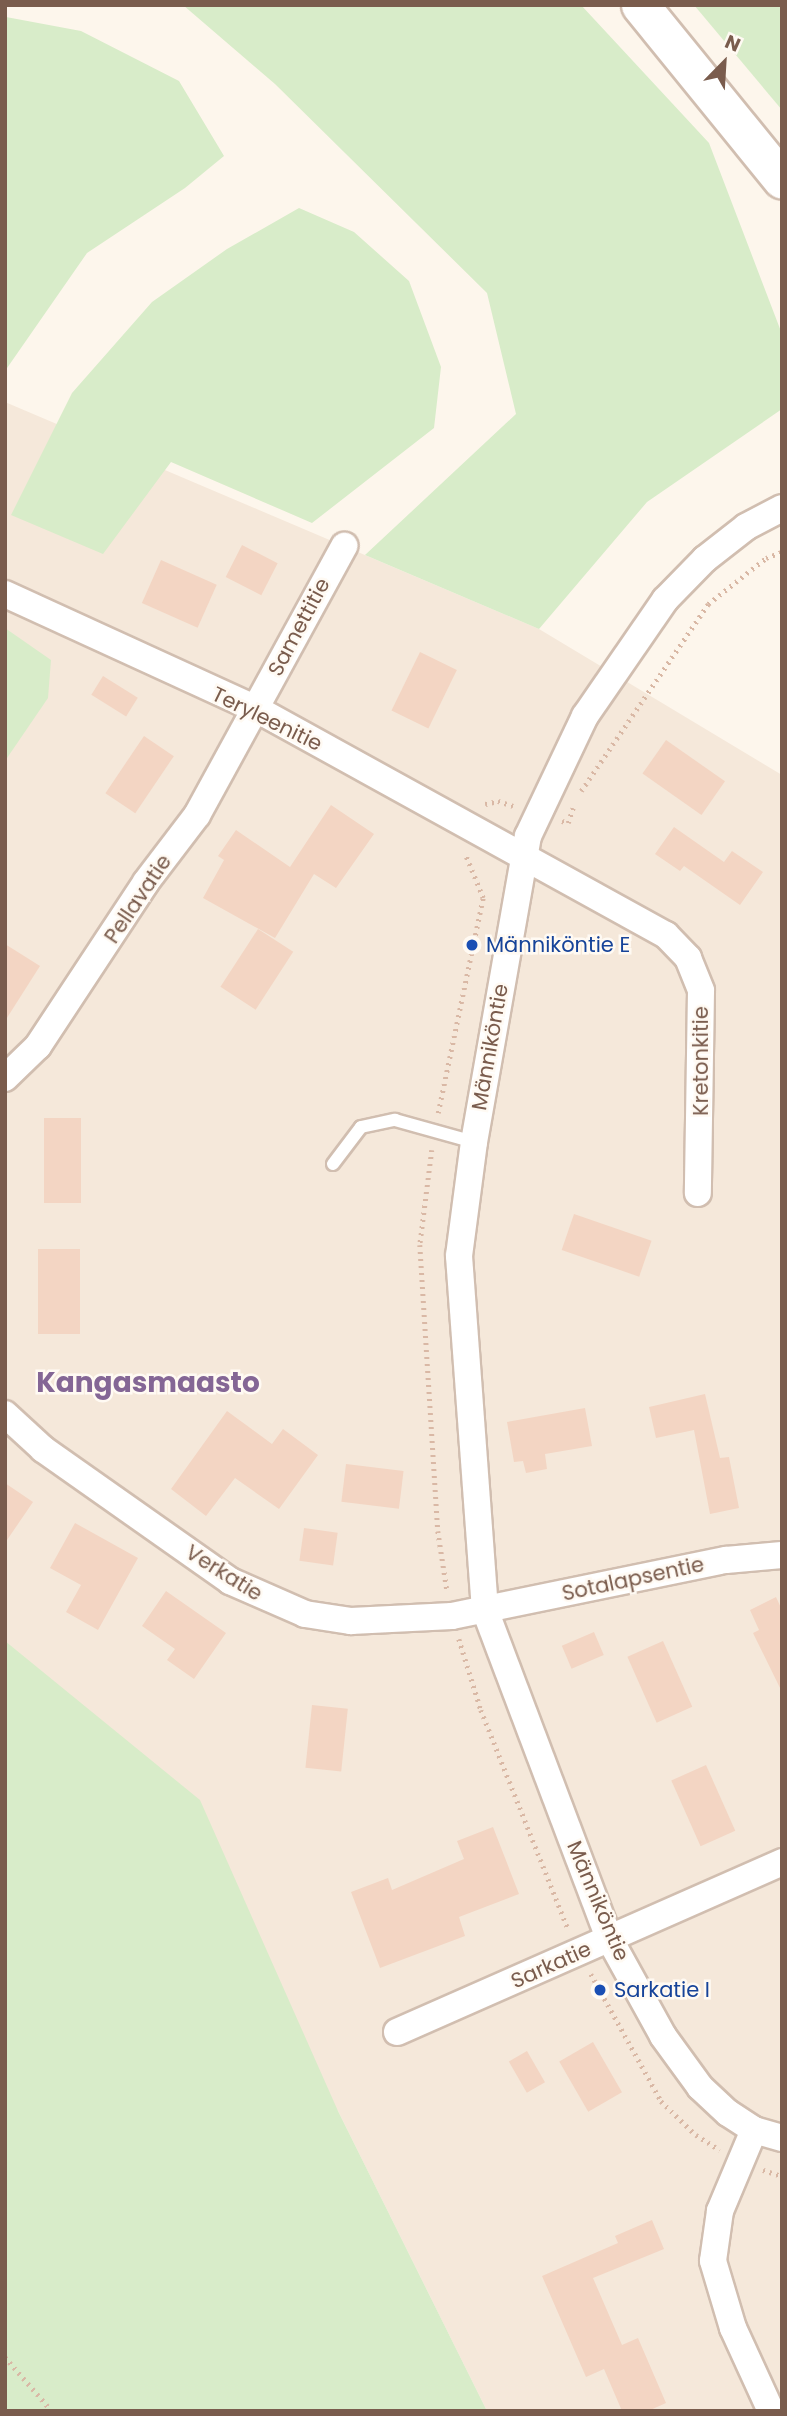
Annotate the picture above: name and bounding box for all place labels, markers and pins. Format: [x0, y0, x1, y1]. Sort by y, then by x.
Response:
place label: Männiköntie E [486, 932, 630, 958]
marker: Männiköntie E [464, 937, 480, 953]
place label: Sarkatie I [614, 1977, 710, 2003]
marker: Sarkatie I [592, 1982, 608, 1998]

